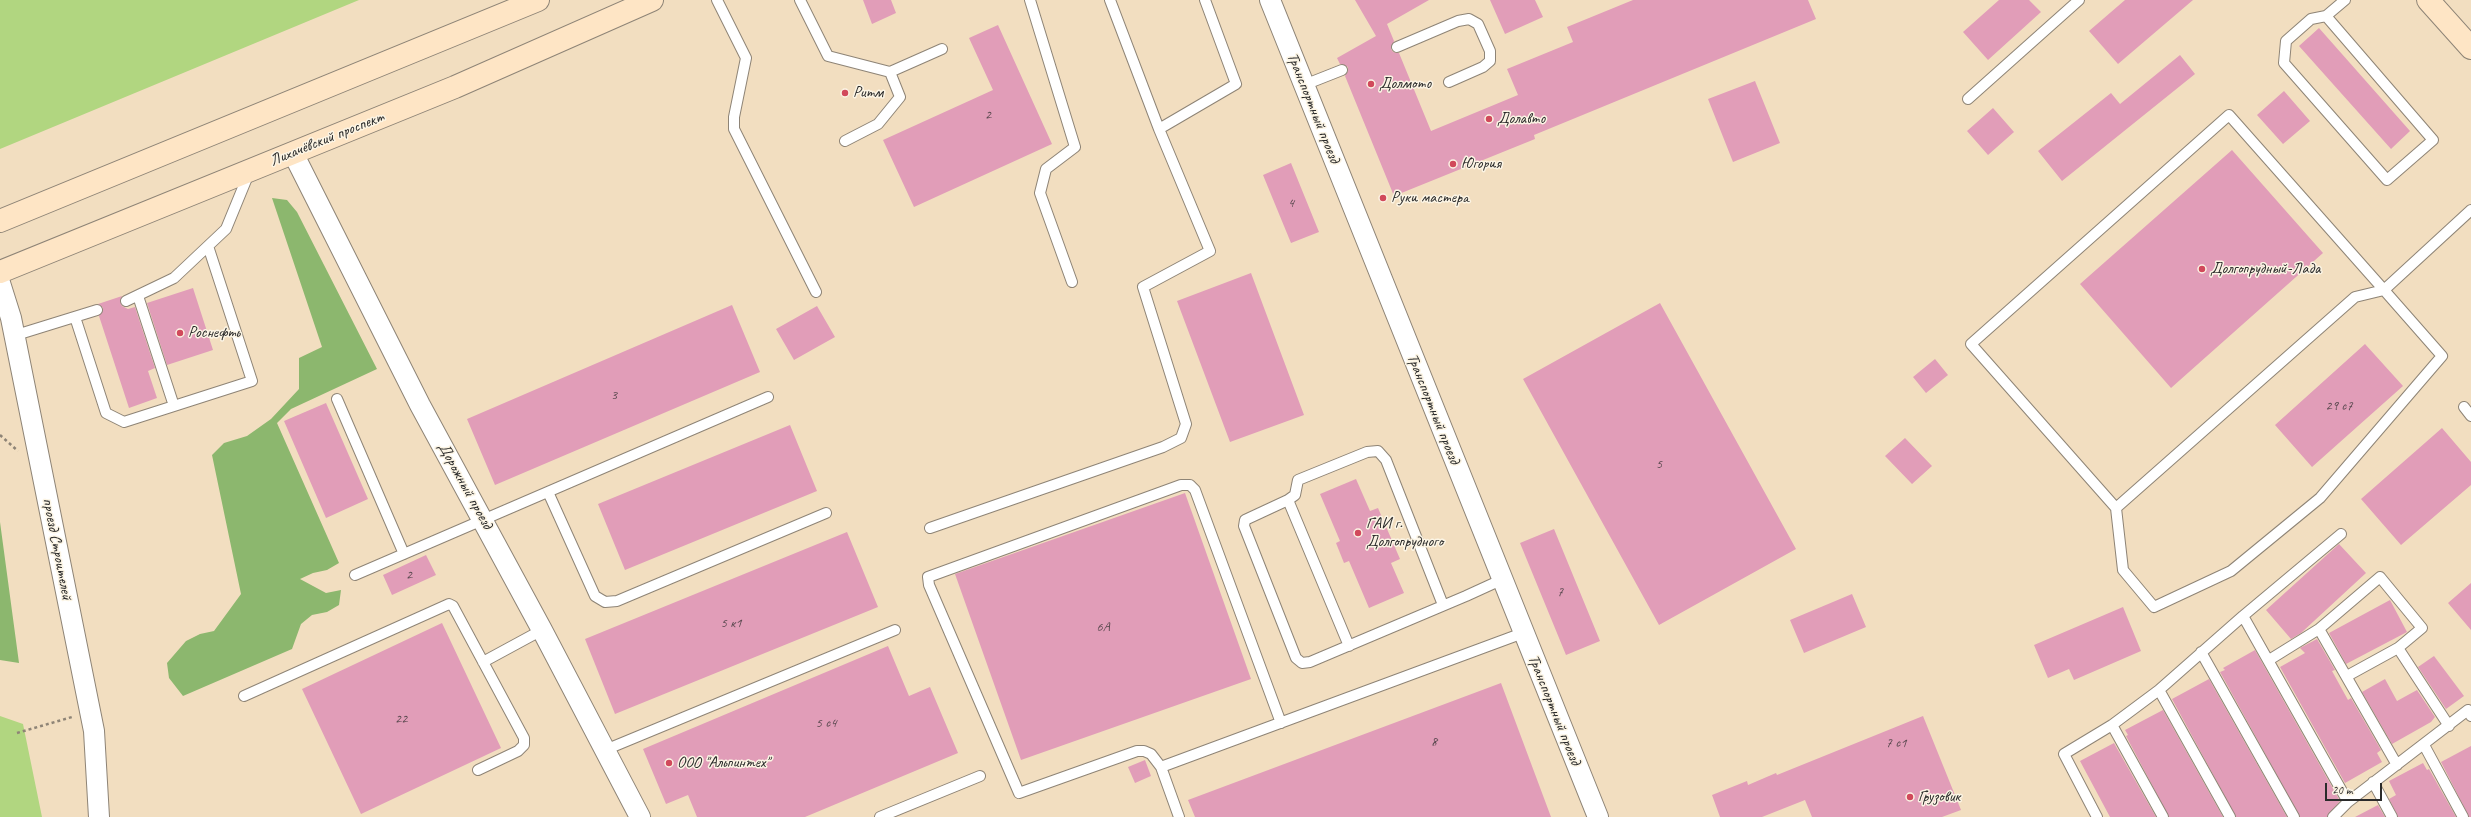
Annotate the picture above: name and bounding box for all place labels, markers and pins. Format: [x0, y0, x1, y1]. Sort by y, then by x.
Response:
place label: Долмото [1379, 74, 1431, 94]
marker: Долмото [1366, 79, 1376, 89]
place label: Ритм [853, 83, 883, 103]
marker: Ритм [840, 88, 850, 98]
place label: Долавто [1497, 109, 1545, 129]
marker: Долавто [1484, 114, 1494, 124]
place label: Югория [1461, 154, 1501, 174]
marker: Югория [1448, 159, 1458, 169]
place label: Руки мастера [1391, 188, 1469, 208]
marker: Руки мастера [1378, 193, 1388, 203]
place label: Долгопрудный-Лада [2210, 259, 2320, 279]
marker: Долгопрудный-Лада [2197, 264, 2207, 274]
place label: Роснефть [188, 323, 240, 343]
marker: Роснефть [175, 328, 185, 338]
place label: ГАИ г. Долгопрудного [1366, 514, 1443, 552]
marker: ГАИ г. Долгопрудного [1353, 528, 1363, 538]
place label: ООО "Альпинтех" [677, 753, 769, 773]
marker: ООО "Альпинтех" [664, 758, 674, 768]
place label: Грузовик [1918, 787, 1960, 807]
marker: Грузовик [1905, 792, 1915, 802]

